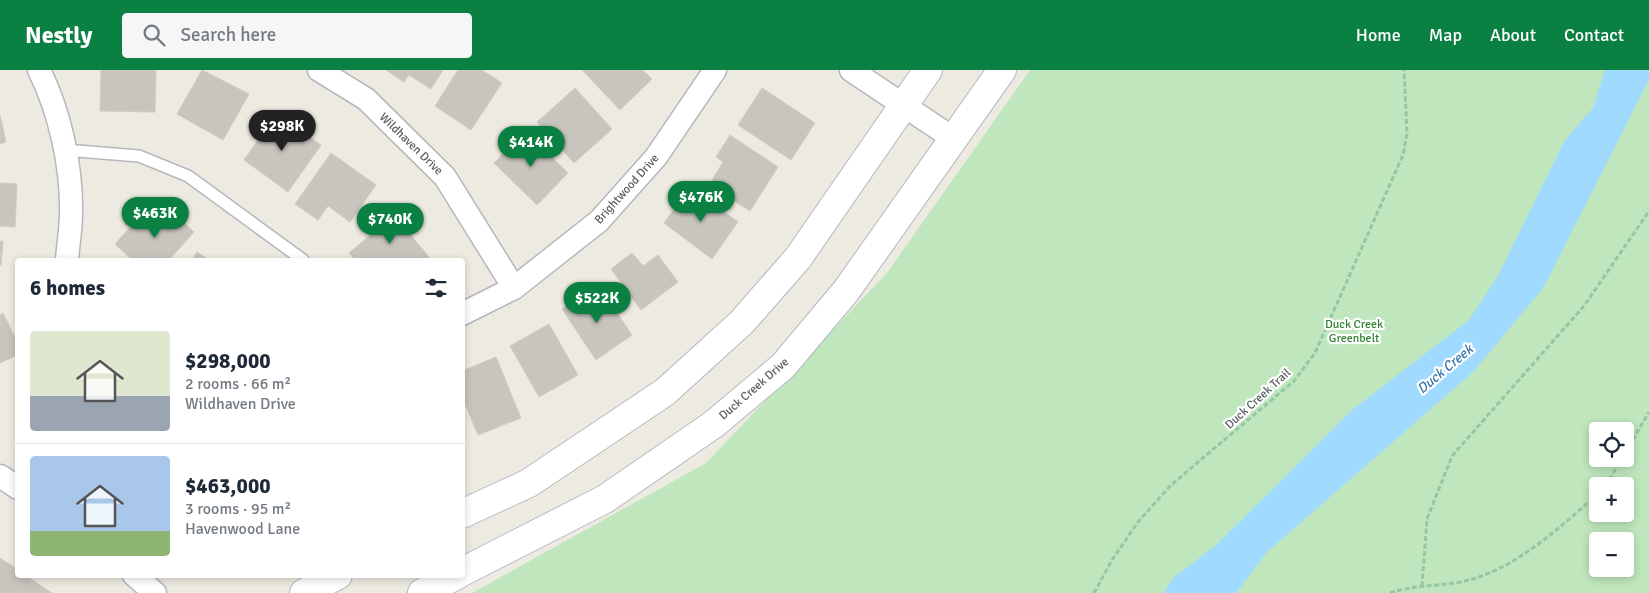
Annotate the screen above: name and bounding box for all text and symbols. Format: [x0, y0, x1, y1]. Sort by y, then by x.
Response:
search box [122, 13, 472, 58]
text: Nestly [25, 20, 92, 50]
icon: search [140, 21, 168, 49]
text: Search here [180, 23, 276, 47]
text: Home [1356, 24, 1401, 46]
text: Map [1429, 24, 1462, 46]
text: About [1490, 24, 1536, 46]
text: Contact [1564, 24, 1624, 46]
pin: $298K [247, 109, 317, 152]
street label: Wildhaven Drive [376, 110, 446, 178]
text: $298K [260, 116, 304, 136]
pin: $414K [496, 126, 566, 168]
text: $414K [509, 132, 553, 152]
street label: Brightwood Drive [592, 151, 662, 227]
pin: $476K [666, 180, 736, 223]
text: $476K [679, 187, 723, 207]
pin: $463K [120, 196, 190, 239]
pin: $740K [355, 202, 425, 245]
text: $463K [133, 203, 177, 223]
text: $740K [368, 209, 412, 229]
icon: filters [422, 274, 450, 302]
text: 6 homes [30, 275, 105, 301]
pin: $522K [562, 282, 632, 324]
text: $522K [575, 288, 619, 308]
park label: Duck Creek Greenbelt [1325, 317, 1383, 346]
water label: Duck Creek [1414, 339, 1478, 397]
text: $298,000 [185, 348, 271, 374]
icon: home [70, 351, 130, 411]
street label: Duck Creek Drive [716, 355, 792, 423]
street label: Duck Creek Trail [1222, 365, 1294, 432]
text: 2 rooms · 66 m² [185, 374, 291, 394]
text: Wildhaven Drive [185, 394, 296, 414]
map controls [1589, 422, 1634, 577]
button: locate [1589, 422, 1634, 467]
text: $463,000 [185, 473, 271, 499]
icon: home [70, 476, 130, 536]
button: + [1589, 477, 1634, 522]
text: 3 rooms · 95 m² [185, 499, 291, 519]
text: Havenwood Lane [185, 519, 300, 539]
button: − [1589, 532, 1634, 577]

